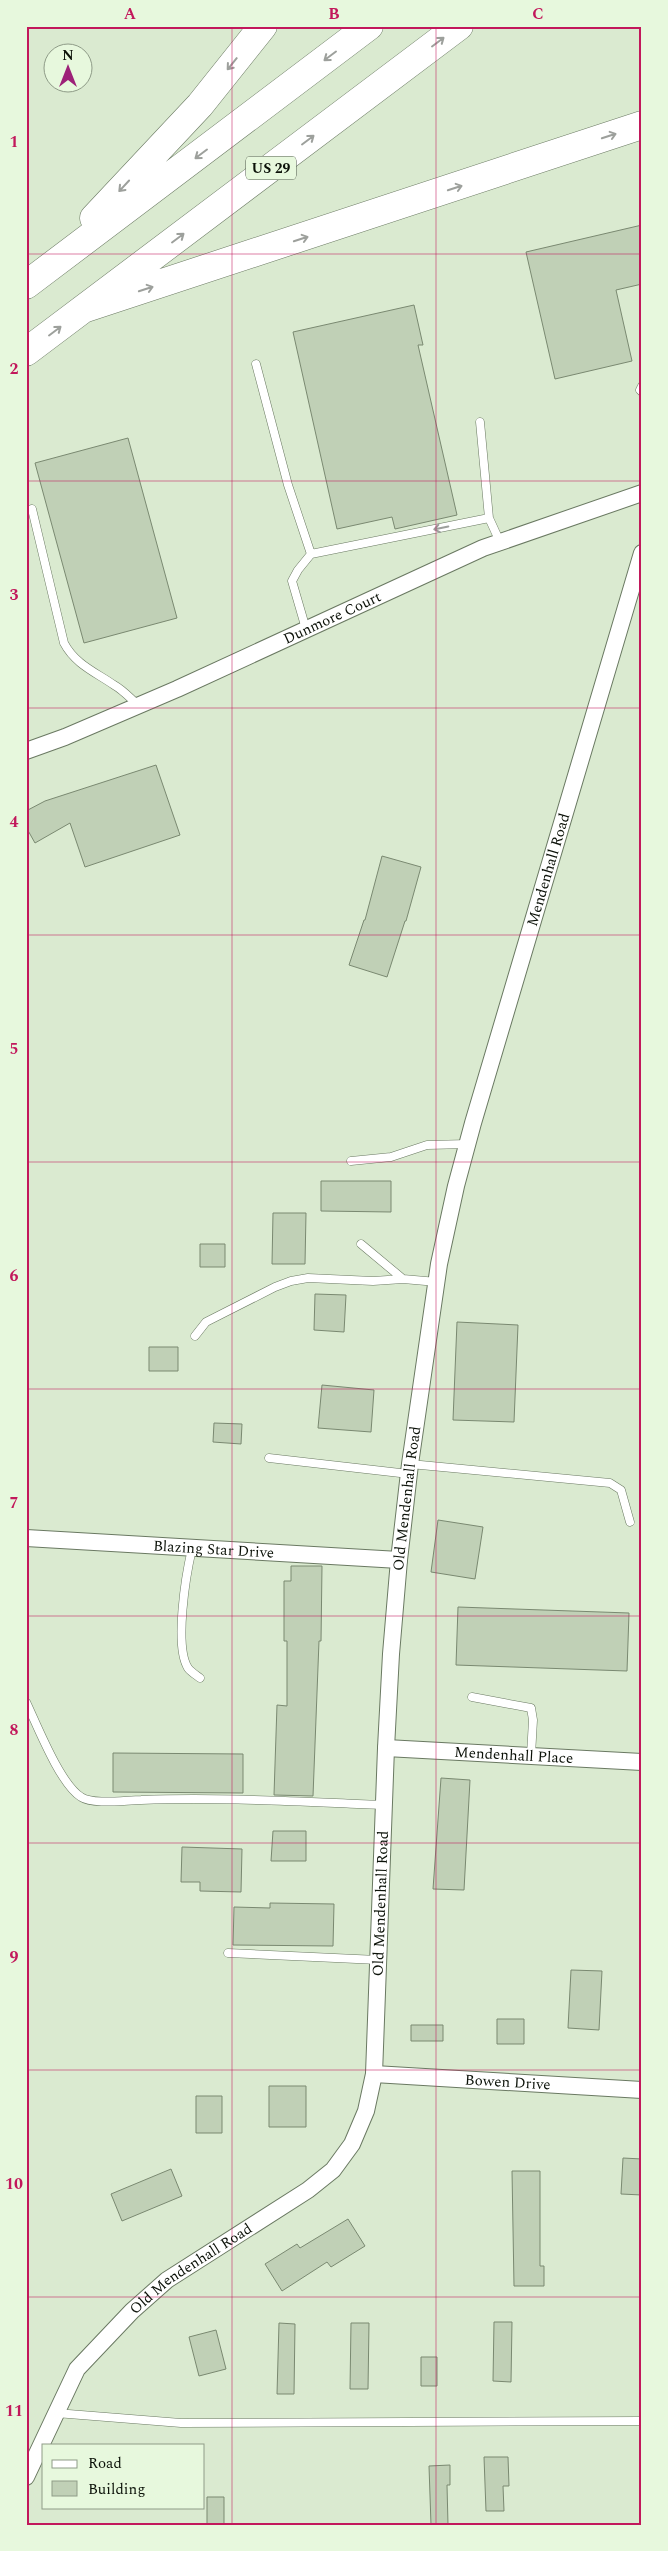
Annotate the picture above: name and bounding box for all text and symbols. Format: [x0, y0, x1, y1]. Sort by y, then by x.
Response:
text: A [124, 2, 137, 26]
text: B [328, 2, 340, 26]
text: C [532, 2, 544, 26]
one-way arrow [431, 37, 444, 48]
north arrow [42, 42, 92, 92]
text: N [62, 45, 74, 66]
one-way arrow [324, 50, 337, 61]
one-way arrow [227, 58, 238, 71]
text: 1 [10, 130, 18, 154]
one-way arrow [601, 131, 617, 141]
one-way arrow [301, 135, 315, 145]
one-way arrow [195, 148, 208, 159]
road number: US 29 [246, 156, 296, 180]
one-way arrow [118, 179, 130, 192]
one-way arrow [447, 182, 463, 192]
one-way arrow [171, 232, 184, 243]
one-way arrow [293, 234, 308, 243]
one-way arrow [138, 283, 154, 293]
one-way arrow [48, 325, 61, 336]
text: 2 [10, 357, 19, 381]
one-way arrow [433, 523, 449, 533]
text: 3 [10, 583, 19, 607]
street label: Dunmore Court [280, 585, 385, 651]
text: 4 [10, 810, 19, 834]
street label: Mendenhall Road [521, 810, 576, 929]
text: 5 [10, 1037, 18, 1061]
text: 6 [10, 1264, 19, 1288]
street label: Old Mendenhall Road [387, 1425, 427, 1572]
text: 7 [10, 1491, 19, 1515]
street label: Blazing Star Drive [152, 1535, 275, 1565]
text: 8 [10, 1718, 19, 1742]
street label: Mendenhall Place [454, 1741, 574, 1770]
street label: Old Mendenhall Road [367, 1830, 395, 1977]
text: 9 [10, 1945, 19, 1969]
street label: Bowen Drive [464, 2068, 551, 2097]
text: 10 [5, 2172, 23, 2196]
street label: Old Mendenhall Road [124, 2218, 257, 2320]
text: 11 [5, 2399, 23, 2423]
legend [42, 2444, 205, 2508]
text: Road [88, 2452, 122, 2475]
text: Building [88, 2478, 145, 2501]

